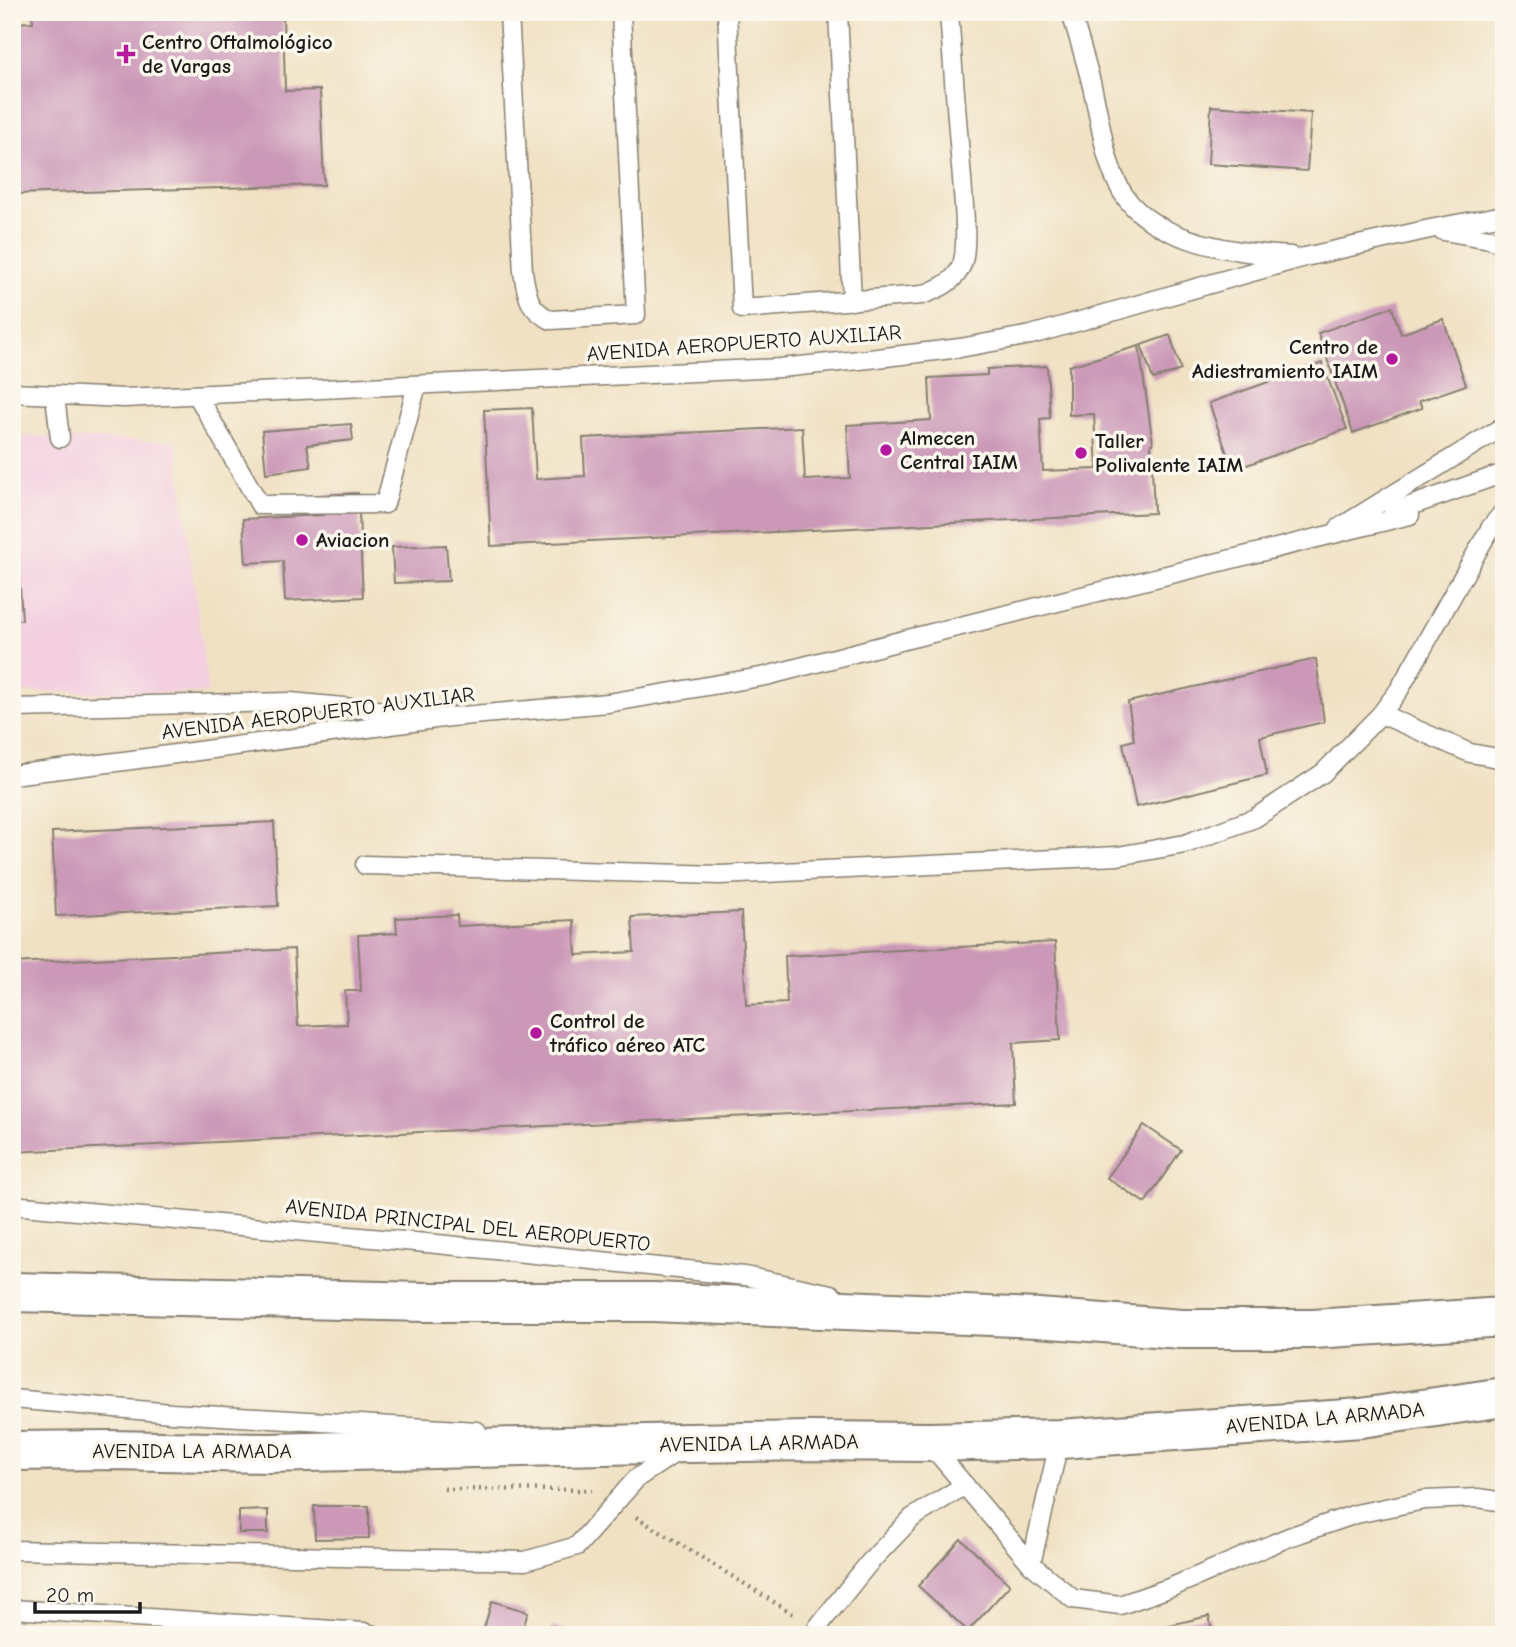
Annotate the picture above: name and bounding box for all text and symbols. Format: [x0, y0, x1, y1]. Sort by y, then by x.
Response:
place label: Centro Oftalmológico de Vargas [142, 30, 333, 78]
marker: Centro Oftalmológico de Vargas [116, 44, 136, 64]
street label: AVENIDA AEROPUERTO AUXILIAR [586, 320, 902, 366]
place label: Centro de Adiestramiento IAIM [1192, 335, 1378, 383]
marker: Centro de Adiestramiento IAIM [1384, 351, 1400, 367]
place label: Almecen Central IAIM [900, 426, 1018, 474]
place label: Taller Polivalente IAIM [1095, 429, 1243, 477]
marker: Almecen Central IAIM [878, 442, 894, 458]
marker: Taller Polivalente IAIM [1073, 445, 1089, 461]
place label: Aviacion [316, 528, 390, 552]
marker: Aviacion [294, 532, 310, 548]
street label: AVENIDA AEROPUERTO AUXILIAR [160, 682, 476, 744]
place label: Control de tráfico aéreo ATC [549, 1009, 705, 1057]
marker: Control de tráfico aéreo ATC [528, 1025, 544, 1041]
street label: AVENIDA PRINCIPAL DEL AEROPUERTO [284, 1194, 652, 1256]
street label: AVENIDA LA ARMADA [1225, 1397, 1425, 1439]
street label: AVENIDA LA ARMADA [659, 1429, 859, 1457]
street label: AVENIDA LA ARMADA [92, 1439, 292, 1463]
scale bar [35, 1570, 140, 1614]
text: 20 m [46, 1583, 94, 1607]

